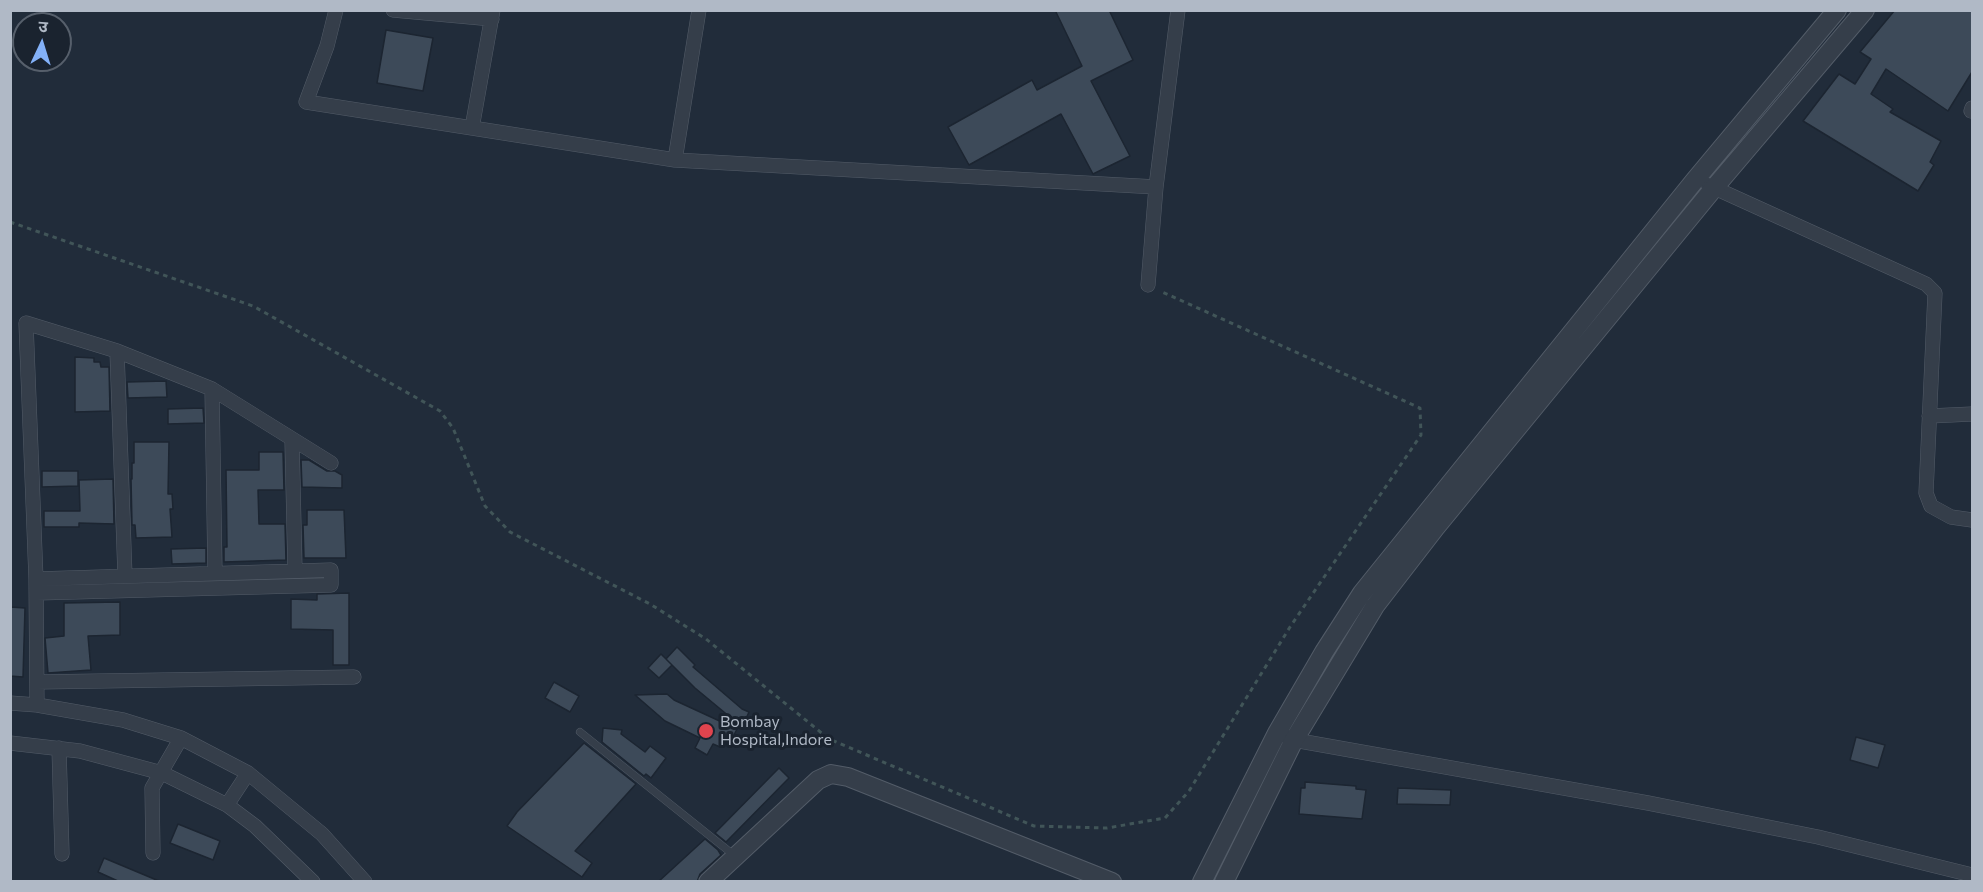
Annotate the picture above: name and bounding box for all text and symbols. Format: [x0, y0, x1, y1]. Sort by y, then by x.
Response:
north arrow [12, 12, 72, 72]
text: उ [38, 16, 48, 35]
place label: Bombay Hospital,Indore [720, 712, 832, 750]
marker: Bombay Hospital,Indore [697, 722, 715, 740]

